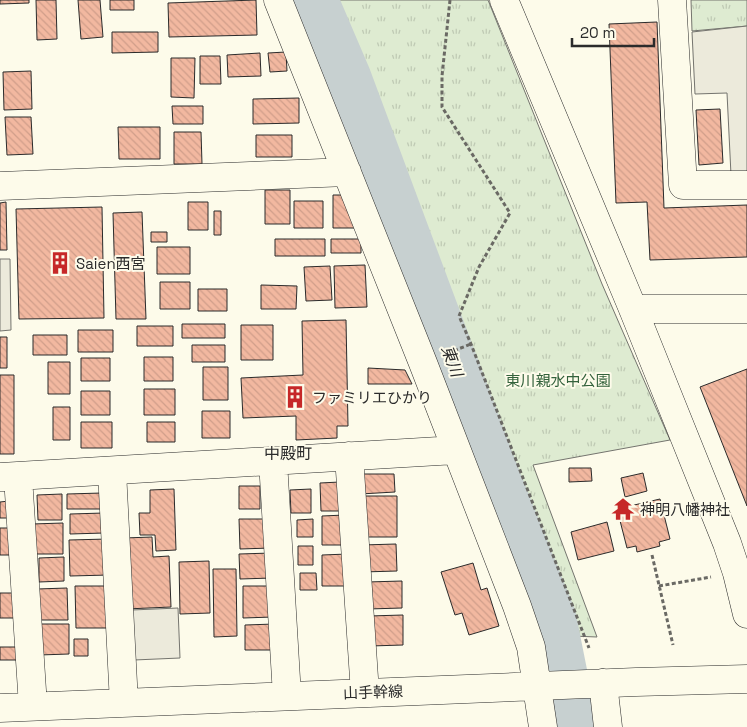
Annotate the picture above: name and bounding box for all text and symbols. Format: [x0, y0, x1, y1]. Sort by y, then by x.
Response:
scale bar [572, 15, 654, 47]
text: 20 m [580, 23, 615, 42]
building icon: Saien西宮 [47, 250, 73, 276]
place label: Saien西宮 [76, 254, 146, 273]
water label: 東川 [436, 342, 468, 382]
park label: 東川親水中公園 [505, 371, 611, 390]
building icon: ファミリエひかり [282, 384, 308, 410]
place label: ファミリエひかり [312, 388, 432, 407]
district label: 中殿町 [264, 443, 312, 464]
temple icon: 神明八幡神社 [610, 496, 636, 522]
place label: 神明八幡神社 [640, 500, 730, 519]
street label: 山手幹線 [343, 681, 403, 703]

